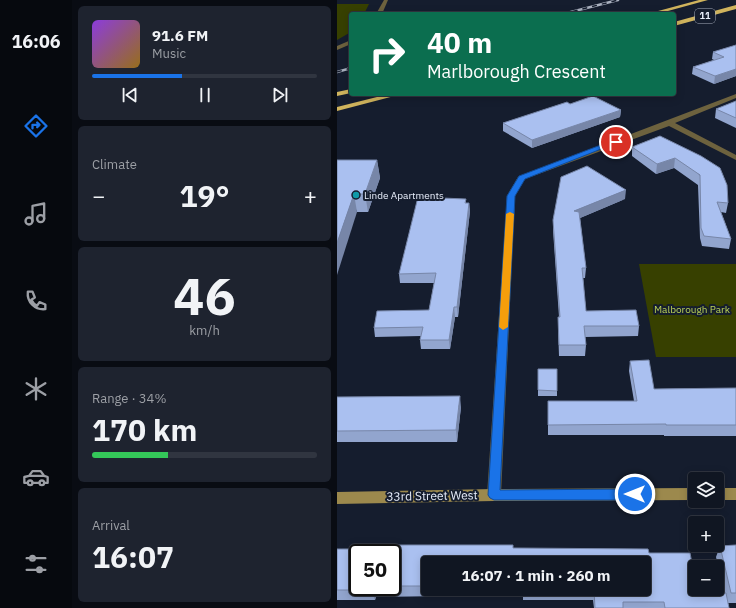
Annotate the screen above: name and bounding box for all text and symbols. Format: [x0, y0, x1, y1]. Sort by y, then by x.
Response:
road number: 11 [695, 9, 715, 23]
text: 40 m [427, 24, 492, 61]
text: 91.6 FM [152, 26, 208, 45]
icon: right [361, 28, 413, 80]
text: 16:06 [11, 30, 61, 53]
text: Music [152, 45, 186, 62]
text: Marlborough Crescent [427, 60, 606, 83]
icon: previous [119, 84, 141, 106]
icon: pause [194, 84, 216, 106]
icon: next [269, 84, 291, 106]
icon: directions [22, 112, 50, 140]
pin [599, 125, 633, 159]
icon: arrive [605, 131, 627, 153]
text: Climate [92, 156, 137, 173]
text: 19° [179, 176, 230, 215]
text: − [92, 181, 105, 210]
text: + [304, 181, 317, 210]
place label: Linde Apartments [364, 189, 444, 202]
marker: Linde Apartments [351, 190, 361, 200]
icon: music [22, 200, 50, 228]
text: 46 [173, 262, 236, 329]
icon: phone [22, 287, 50, 315]
park label: Malborough Park [654, 303, 731, 316]
text: km/h [189, 322, 220, 339]
icon: climate [22, 375, 50, 403]
text: Range · 34% [92, 390, 166, 407]
text: 170 km [92, 410, 197, 449]
icon: car [22, 463, 50, 491]
map controls [688, 472, 724, 596]
button: layers [688, 472, 724, 508]
position arrow [614, 473, 656, 515]
street label: 33rd Street West [386, 487, 478, 504]
button: + [688, 516, 724, 552]
text: Arrival [92, 517, 130, 534]
text: 16:07 [92, 537, 174, 576]
speed limit sign: 50 [349, 544, 401, 596]
icon: filters [22, 550, 50, 578]
button: − [688, 560, 724, 596]
text: 16:07 · 1 min · 260 m [462, 566, 610, 585]

